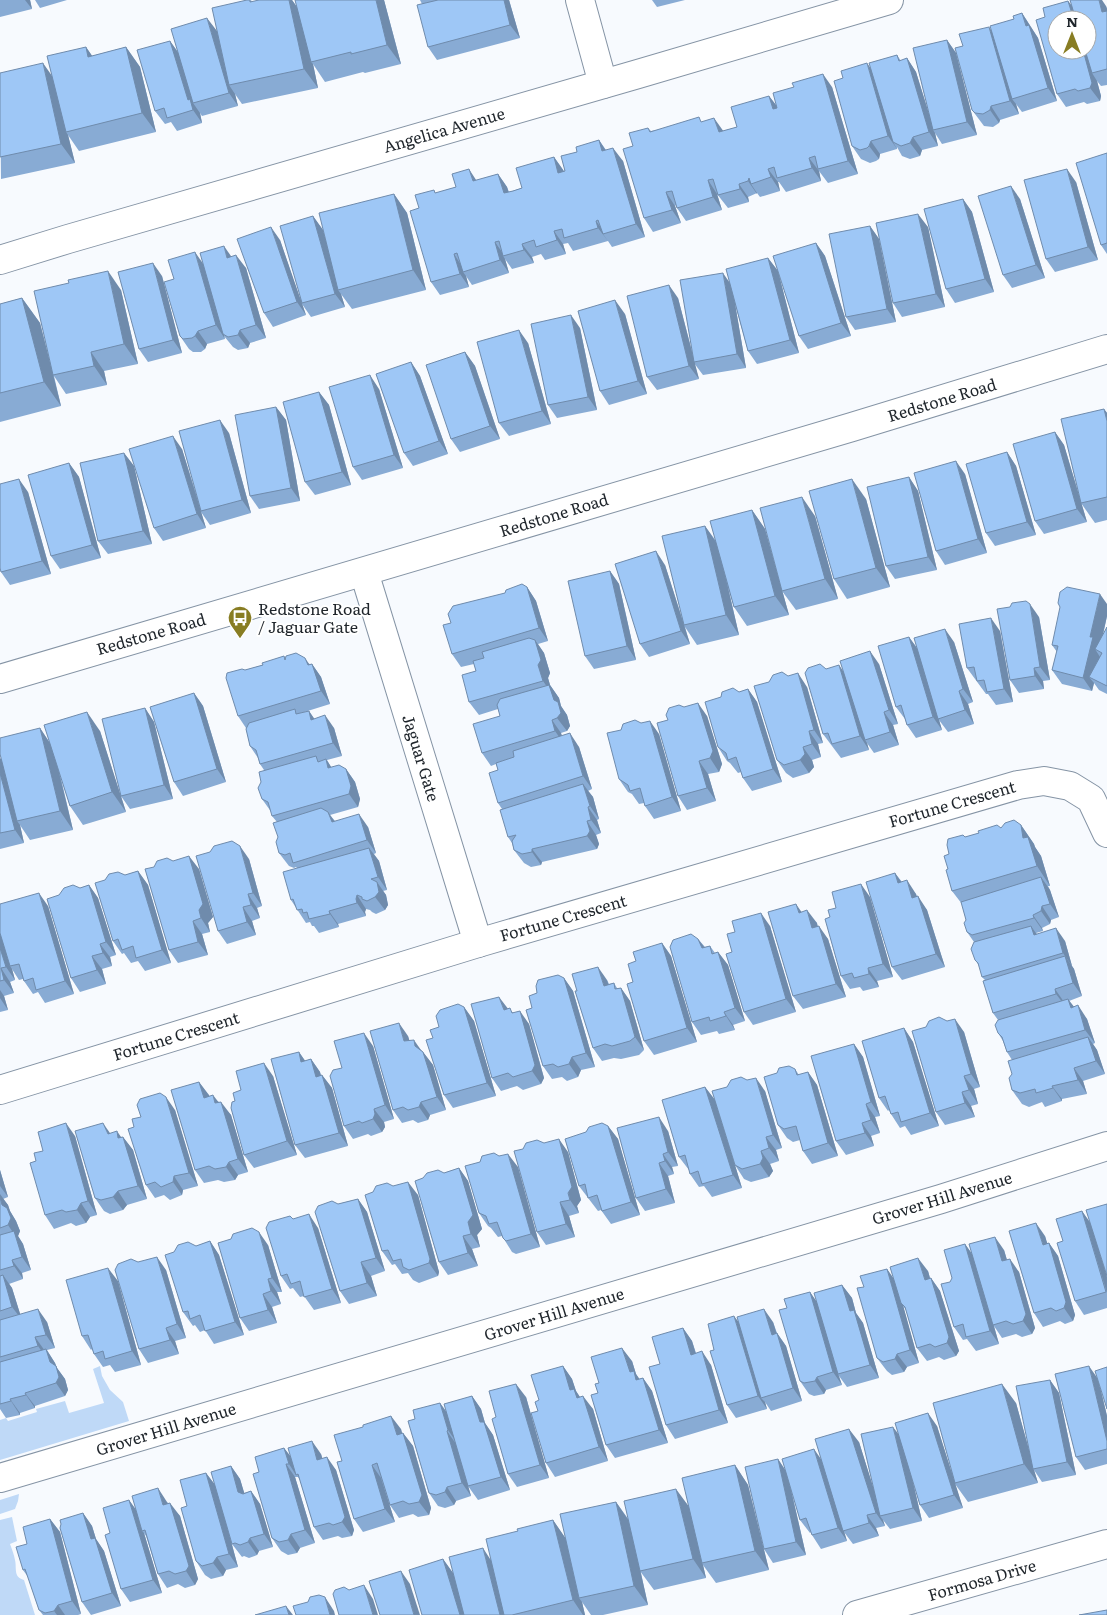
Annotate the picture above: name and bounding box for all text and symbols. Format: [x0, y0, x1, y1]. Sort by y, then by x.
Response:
north arrow [1047, 10, 1097, 60]
text: N [1066, 11, 1078, 31]
street label: Angelica Avenue [380, 100, 507, 158]
street label: Redstone Road [884, 371, 999, 427]
street label: Redstone Road [496, 486, 611, 542]
place label: Redstone Road / Jaguar Gate [258, 596, 371, 638]
bus stop icon: Redstone Road / Jaguar Gate [227, 605, 253, 639]
street label: Redstone Road [93, 606, 208, 660]
street label: Jaguar Gate [397, 711, 447, 804]
street label: Fortune Crescent [885, 773, 1018, 833]
street label: Fortune Crescent [496, 887, 629, 947]
street label: Fortune Crescent [110, 1004, 242, 1066]
street label: Grover Hill Avenue [869, 1164, 1015, 1230]
street label: Grover Hill Avenue [481, 1280, 627, 1346]
street label: Grover Hill Avenue [93, 1395, 239, 1461]
street label: Formosa Drive [925, 1552, 1039, 1606]

